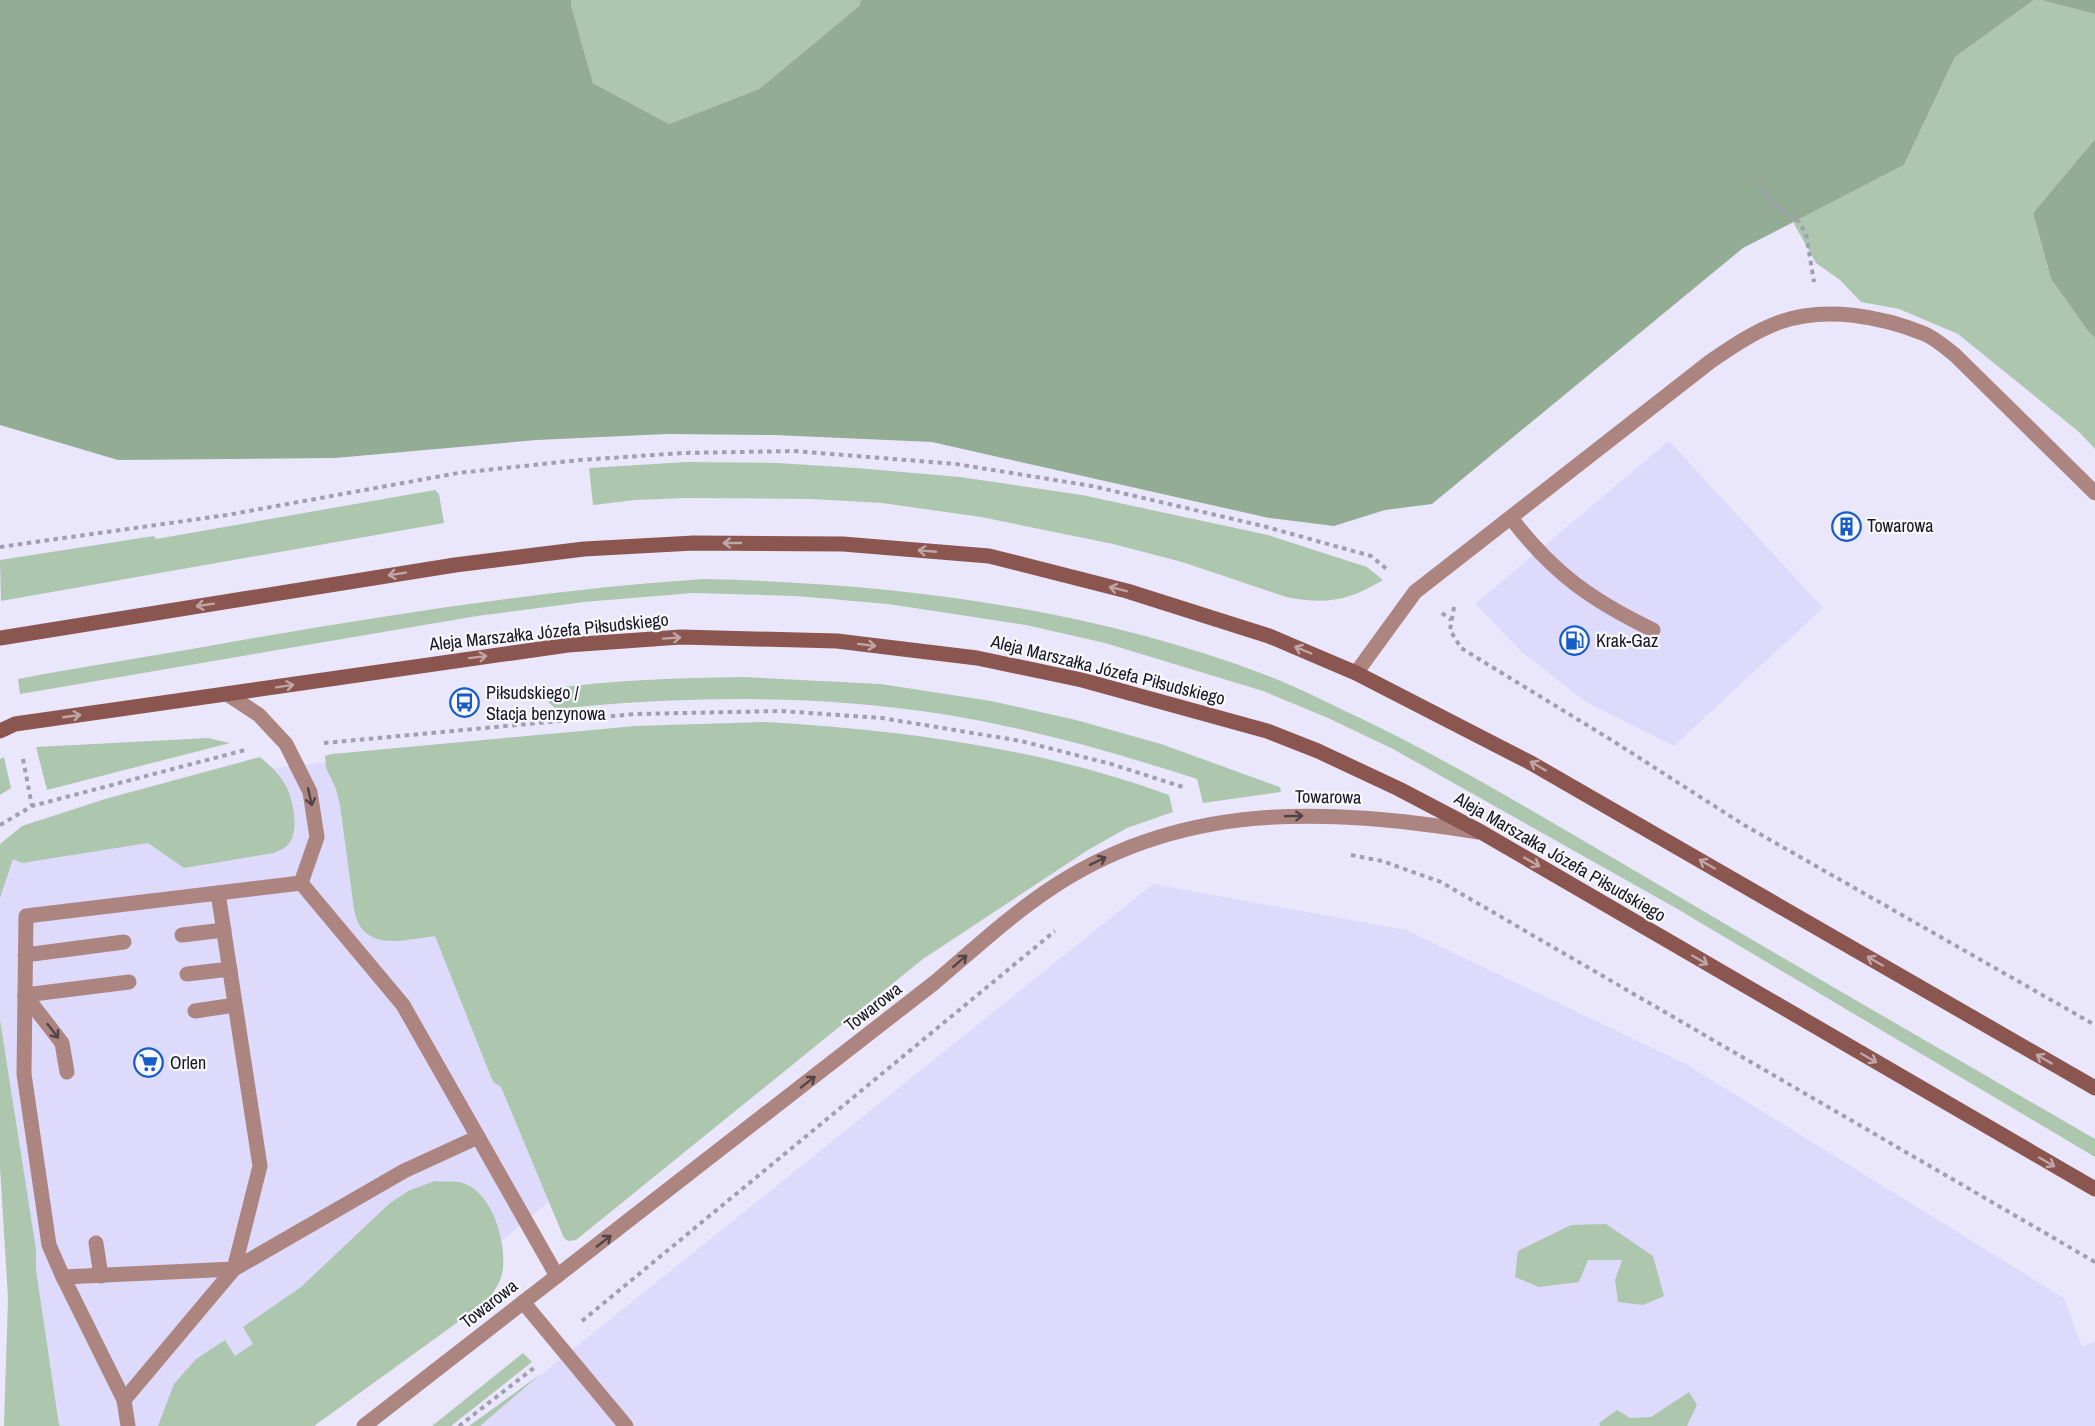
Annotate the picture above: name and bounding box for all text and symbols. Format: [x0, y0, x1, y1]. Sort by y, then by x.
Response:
building icon: Towarowa [1830, 510, 1862, 542]
place label: Towarowa [1867, 513, 1933, 538]
one-way arrow [723, 537, 743, 549]
one-way arrow [918, 545, 937, 556]
one-way arrow [388, 569, 407, 580]
one-way arrow [1109, 582, 1128, 594]
one-way arrow [195, 600, 215, 611]
street label: Aleja Marszałka Józefa Piłsudskiego [427, 607, 670, 657]
fuel station icon: Krak-Gaz [1559, 625, 1591, 657]
street label: Aleja Marszałka Józefa Piłsudskiego [988, 628, 1228, 711]
place label: Krak-Gaz [1596, 628, 1658, 653]
one-way arrow [662, 632, 681, 643]
one-way arrow [856, 640, 876, 651]
one-way arrow [1294, 644, 1312, 655]
one-way arrow [468, 651, 487, 662]
one-way arrow [275, 680, 295, 691]
place label: Piłsudskiego / Stacja benzynowa [486, 680, 606, 726]
bus stop icon: Piłsudskiego / Stacja benzynowa [449, 687, 481, 719]
one-way arrow [62, 710, 82, 721]
one-way arrow [1529, 760, 1547, 771]
street label: Towarowa [1295, 783, 1361, 810]
street label: Aleja Marszałka Józefa Piłsudskiego [1449, 785, 1671, 927]
one-way arrow [305, 787, 316, 806]
one-way arrow [1284, 810, 1304, 821]
one-way arrow [1088, 855, 1106, 867]
one-way arrow [1523, 856, 1540, 868]
one-way arrow [1698, 857, 1715, 869]
one-way arrow [952, 954, 967, 968]
one-way arrow [1691, 954, 1708, 966]
one-way arrow [1867, 955, 1885, 966]
street label: Towarowa [839, 976, 907, 1037]
one-way arrow [46, 1022, 59, 1038]
supermarket icon: Orlen [133, 1047, 165, 1079]
place label: Orlen [170, 1050, 206, 1075]
one-way arrow [2036, 1052, 2053, 1064]
one-way arrow [1859, 1053, 1877, 1064]
one-way arrow [800, 1076, 816, 1089]
one-way arrow [2038, 1157, 2056, 1168]
one-way arrow [595, 1234, 611, 1247]
street label: Towarowa [455, 1273, 523, 1334]

